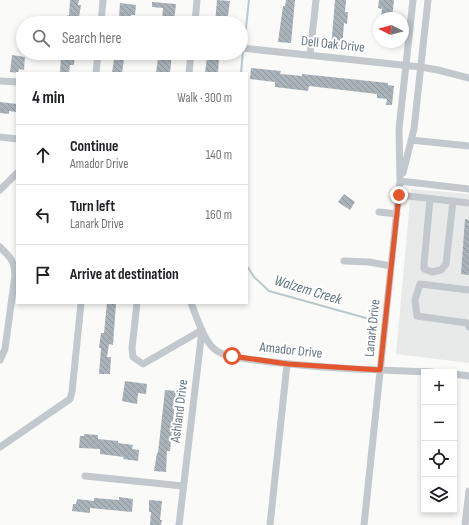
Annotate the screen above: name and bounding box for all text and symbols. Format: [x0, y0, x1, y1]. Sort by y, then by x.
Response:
north arrow [373, 12, 409, 48]
search box [16, 16, 248, 60]
icon: search [30, 27, 52, 49]
text: Search here [62, 29, 122, 48]
street label: Dell Oak Drive [300, 32, 366, 56]
text: 4 min [32, 88, 65, 108]
text: Walk · 300 m [177, 90, 232, 106]
text: Continue [70, 137, 119, 156]
icon: ahead [32, 144, 54, 166]
text: 140 m [206, 147, 232, 163]
text: Amador Drive [70, 156, 128, 172]
route end [390, 186, 408, 204]
text: Turn left [70, 197, 115, 216]
icon: left [32, 204, 54, 226]
text: 160 m [206, 207, 232, 223]
text: Lanark Drive [70, 216, 124, 232]
icon: arrive [32, 264, 54, 286]
text: Arrive at destination [70, 265, 179, 284]
water label: Walzem Creek [272, 271, 344, 309]
street label: Lanark Drive [361, 298, 383, 358]
street label: Amador Drive [258, 338, 323, 362]
route start [223, 347, 241, 365]
map controls [421, 369, 457, 513]
button: + [421, 369, 457, 405]
street label: Ashland Drive [167, 378, 191, 445]
button: − [421, 405, 457, 441]
button: locate [421, 441, 457, 477]
button: layers [421, 477, 457, 513]

